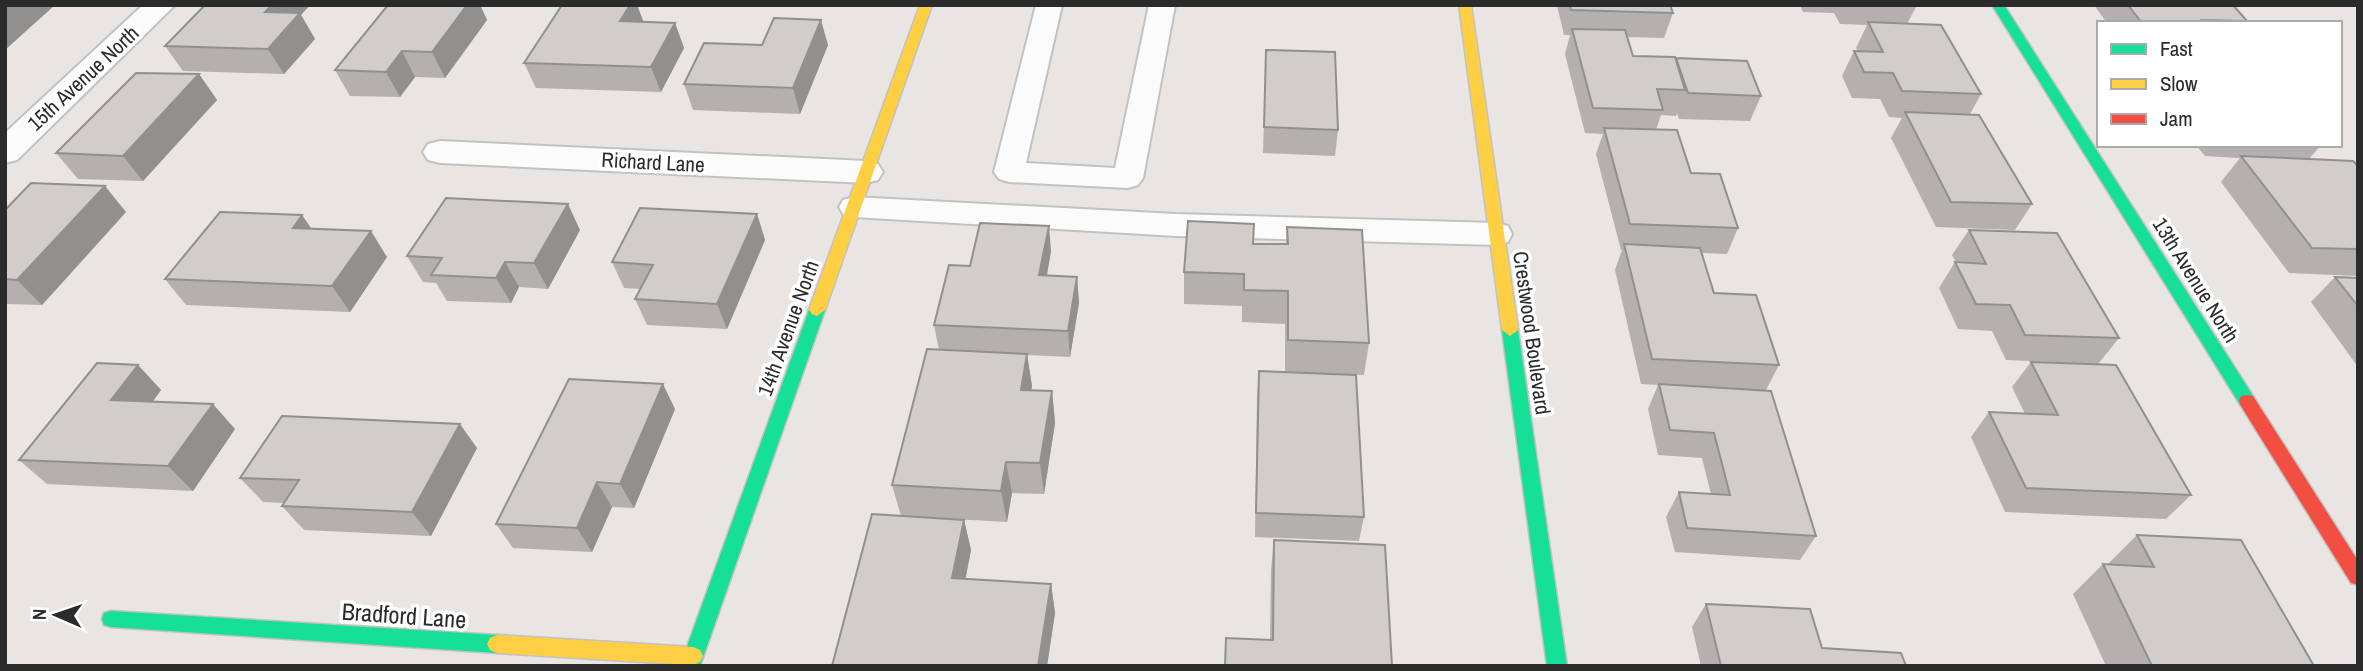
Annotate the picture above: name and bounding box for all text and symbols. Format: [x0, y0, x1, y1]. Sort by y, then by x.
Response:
street label: 15th Avenue North [21, 19, 145, 137]
legend [2097, 21, 2342, 147]
text: Fast [2160, 34, 2193, 63]
text: Slow [2160, 69, 2198, 98]
text: Jam [2160, 104, 2193, 133]
street label: Richard Lane [601, 145, 705, 179]
street label: 13th Avenue North [2146, 212, 2246, 348]
street label: Crestwood Boulevard [1506, 249, 1558, 417]
street label: 14th Avenue North [750, 256, 826, 400]
north arrow [21, 580, 91, 650]
street label: Bradford Lane [341, 595, 467, 635]
text: N [26, 608, 52, 620]

